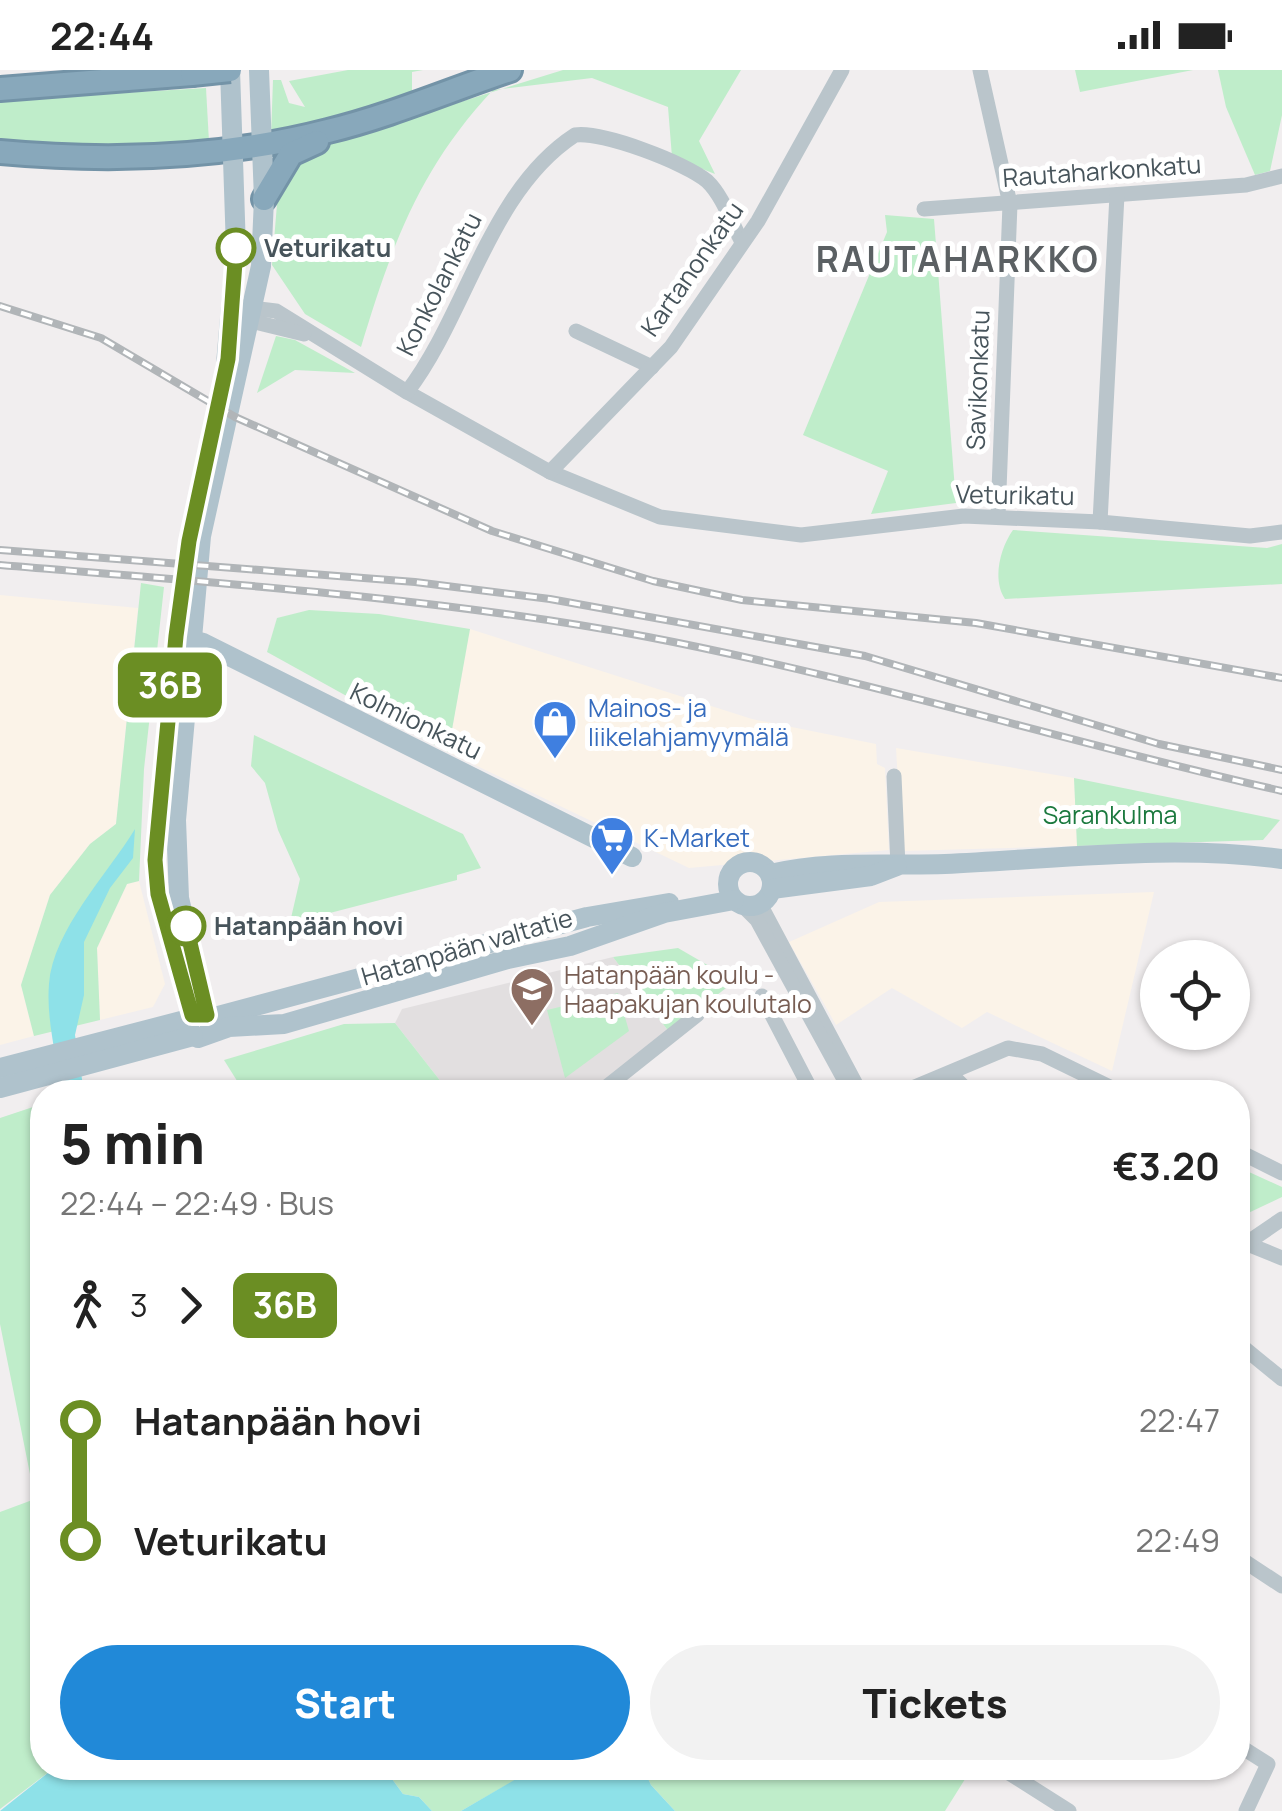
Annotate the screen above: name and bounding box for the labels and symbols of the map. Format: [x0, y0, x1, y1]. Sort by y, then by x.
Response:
street label: Rautaharkonkatu [1001, 146, 1202, 195]
street label: Kartanonkatu [632, 194, 751, 343]
street label: Konkolankatu [388, 206, 490, 361]
marker: Veturikatu [217, 229, 255, 267]
place label: Veturikatu [264, 230, 391, 265]
district label: RAUTAHARKKO [816, 235, 1100, 283]
street label: Savikonkatu [958, 309, 997, 451]
street label: Veturikatu [955, 476, 1075, 513]
line badge: 36B [112, 652, 228, 718]
street label: Kolmionkatu [345, 674, 488, 767]
place label: Mainos- ja liikelahjamyymälä [588, 690, 789, 754]
shop icon: Mainos- ja liikelahjamyymälä [532, 699, 578, 760]
park label: Sarankulma [1043, 797, 1177, 832]
supermarket icon: K-Market [589, 815, 635, 876]
place label: K-Market [644, 820, 750, 855]
street label: Hatanpään valtatie [357, 900, 577, 993]
marker: Hatanpään hovi [167, 907, 205, 945]
place label: Hatanpään hovi [214, 908, 404, 943]
place label: Hatanpään koulu - Haapakujan koulutalo [564, 957, 812, 1021]
school or university icon: Hatanpään koulu - Haapakujan koulutalo [509, 966, 555, 1027]

